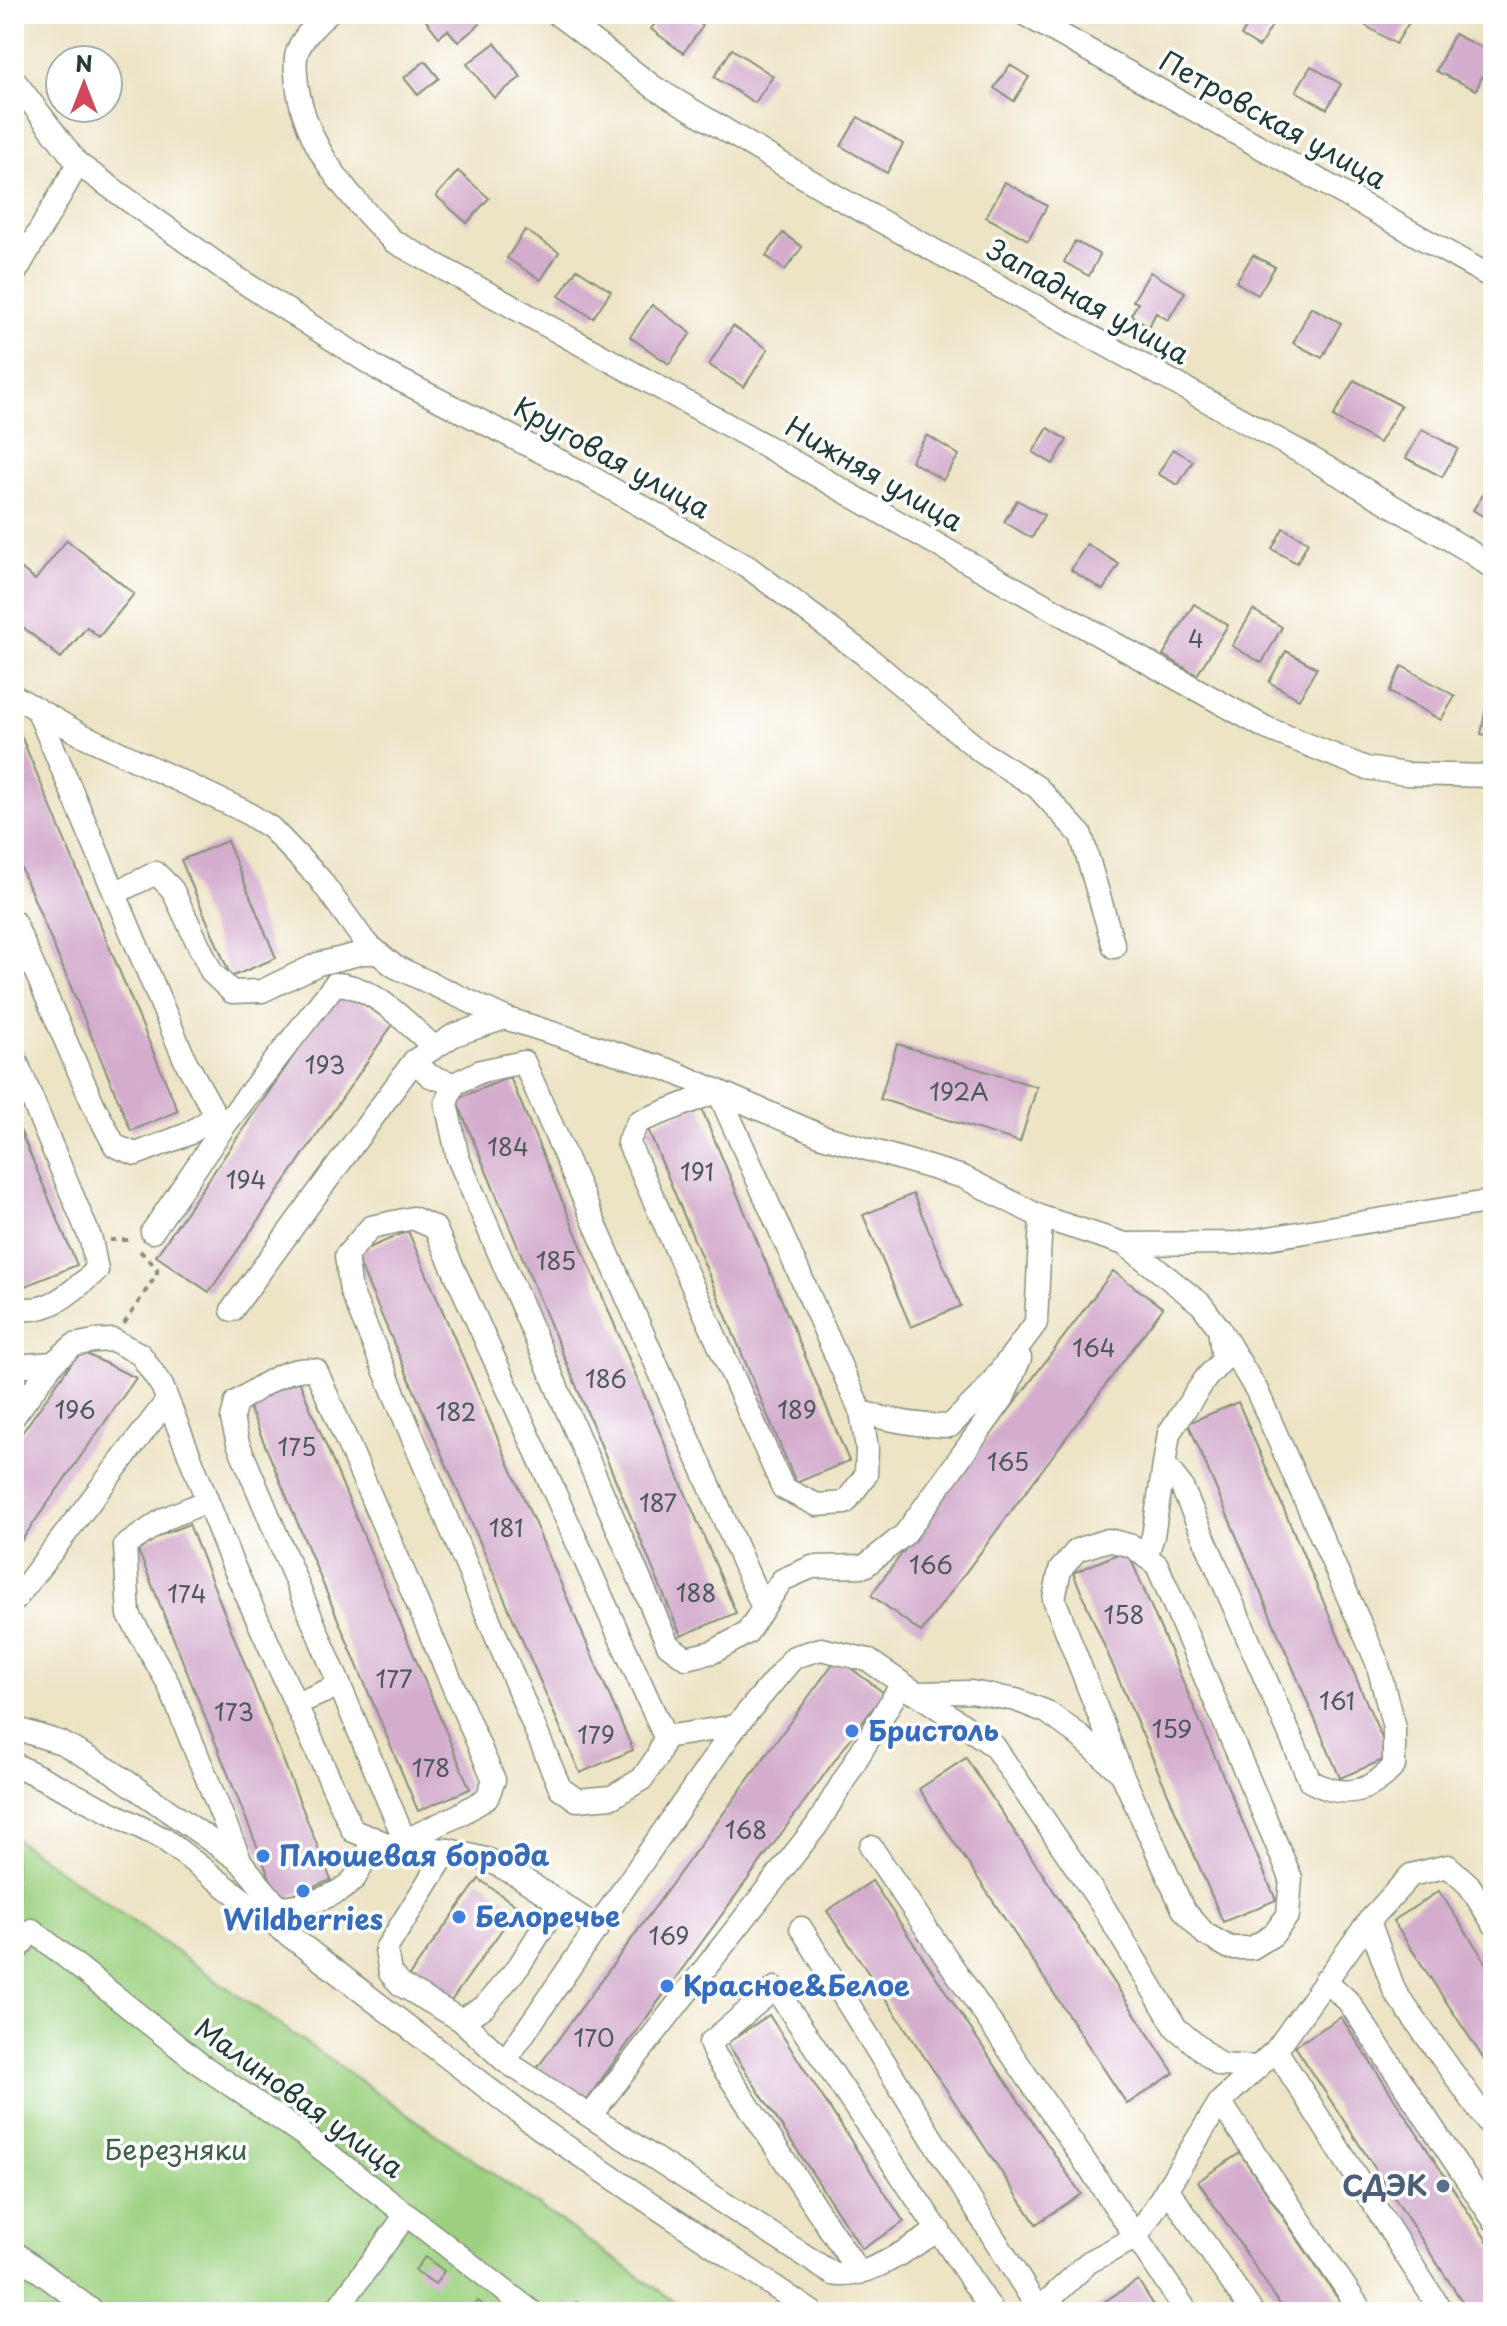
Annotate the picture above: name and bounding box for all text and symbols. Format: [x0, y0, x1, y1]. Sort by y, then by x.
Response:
street label: Петровская улица [1152, 38, 1396, 199]
north arrow [44, 44, 124, 124]
text: N [75, 46, 93, 79]
street label: Западная улица [980, 227, 1198, 374]
street label: Круговая улица [506, 385, 719, 529]
street label: Нижняя улица [778, 404, 972, 541]
house number: 4 [1188, 620, 1204, 656]
house number: 193 [305, 1046, 345, 1082]
house number: 192А [929, 1073, 989, 1109]
house number: 184 [487, 1128, 529, 1164]
house number: 191 [680, 1153, 714, 1189]
house number: 194 [226, 1161, 266, 1197]
house number: 185 [536, 1242, 576, 1278]
house number: 164 [1072, 1329, 1116, 1365]
house number: 186 [585, 1360, 627, 1396]
house number: 196 [54, 1391, 96, 1427]
house number: 189 [777, 1391, 817, 1427]
house number: 182 [436, 1393, 476, 1429]
house number: 175 [278, 1428, 317, 1464]
house number: 165 [987, 1443, 1029, 1479]
house number: 187 [639, 1484, 677, 1520]
house number: 181 [489, 1509, 523, 1545]
house number: 166 [909, 1546, 953, 1582]
house number: 188 [676, 1574, 716, 1610]
house number: 174 [167, 1575, 207, 1611]
house number: 158 [1103, 1596, 1145, 1632]
house number: 177 [375, 1660, 413, 1696]
house number: 161 [1319, 1682, 1355, 1718]
house number: 173 [214, 1693, 254, 1729]
place label: Бристоль [868, 1708, 999, 1751]
house number: 159 [1152, 1710, 1192, 1746]
house number: 179 [577, 1716, 615, 1752]
marker: Бристоль [843, 1722, 861, 1740]
house number: 178 [412, 1749, 450, 1785]
house number: 168 [725, 1811, 767, 1847]
place label: Плюшевая борода [279, 1833, 550, 1876]
marker: Плюшевая борода [254, 1847, 272, 1865]
marker: Wildberries [294, 1882, 312, 1900]
place label: Белоречье [475, 1894, 620, 1937]
place label: Wildberries [223, 1897, 383, 1940]
marker: Белоречье [450, 1908, 468, 1926]
house number: 169 [649, 1917, 689, 1953]
place label: Красное&Белое [683, 1963, 910, 2006]
marker: Красное&Белое [658, 1977, 676, 1995]
street label: Малиновая улица [186, 2006, 414, 2188]
house number: 170 [573, 2019, 615, 2055]
park label: Березняки [104, 2127, 248, 2170]
place label: СДЭК [1342, 2163, 1427, 2206]
marker: СДЭК [1434, 2177, 1452, 2195]

